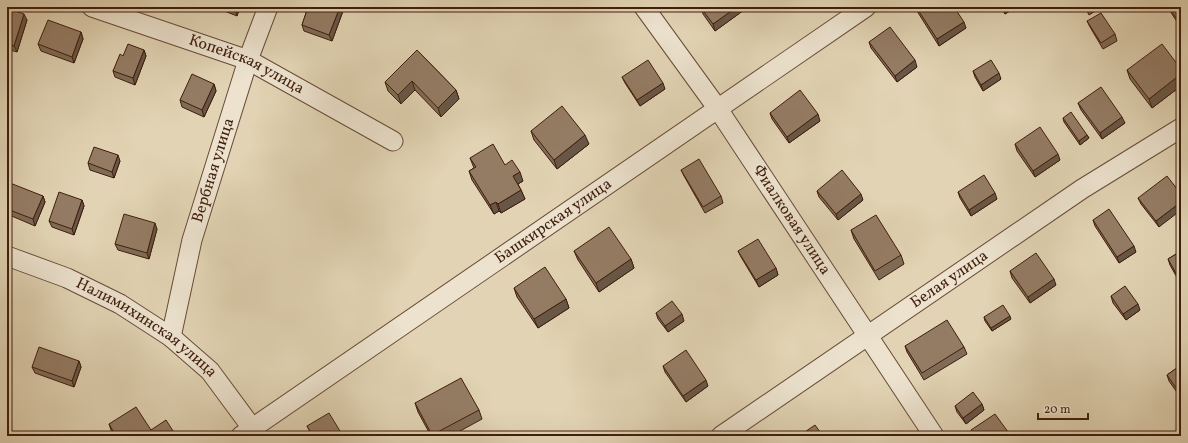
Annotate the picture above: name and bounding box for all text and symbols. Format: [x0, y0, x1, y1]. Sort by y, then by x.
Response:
street label: Копейская улица [186, 30, 308, 100]
street label: Вербная улица [187, 115, 240, 226]
street label: Фиалковая улица [747, 161, 836, 279]
street label: Башкирская улица [490, 173, 617, 270]
street label: Белая улица [906, 245, 993, 314]
street label: Налимихинская улица [72, 273, 222, 382]
scale bar [1038, 395, 1088, 421]
text: 20 m [1044, 402, 1071, 418]

